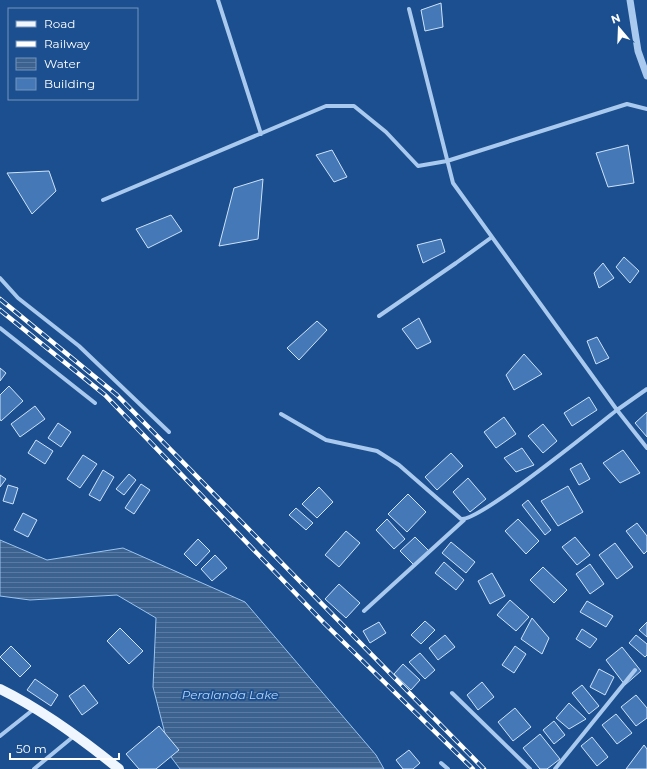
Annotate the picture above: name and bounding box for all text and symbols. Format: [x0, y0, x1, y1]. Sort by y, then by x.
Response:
legend [8, 8, 138, 100]
north arrow [599, 8, 639, 48]
text: N [609, 10, 622, 27]
text: Road [44, 16, 75, 31]
text: Railway [44, 36, 90, 51]
text: Water [44, 56, 81, 71]
text: Building [44, 76, 95, 91]
water label: Peralanda Lake [182, 687, 278, 702]
scale bar [10, 735, 119, 761]
text: 50 m [16, 741, 47, 756]

